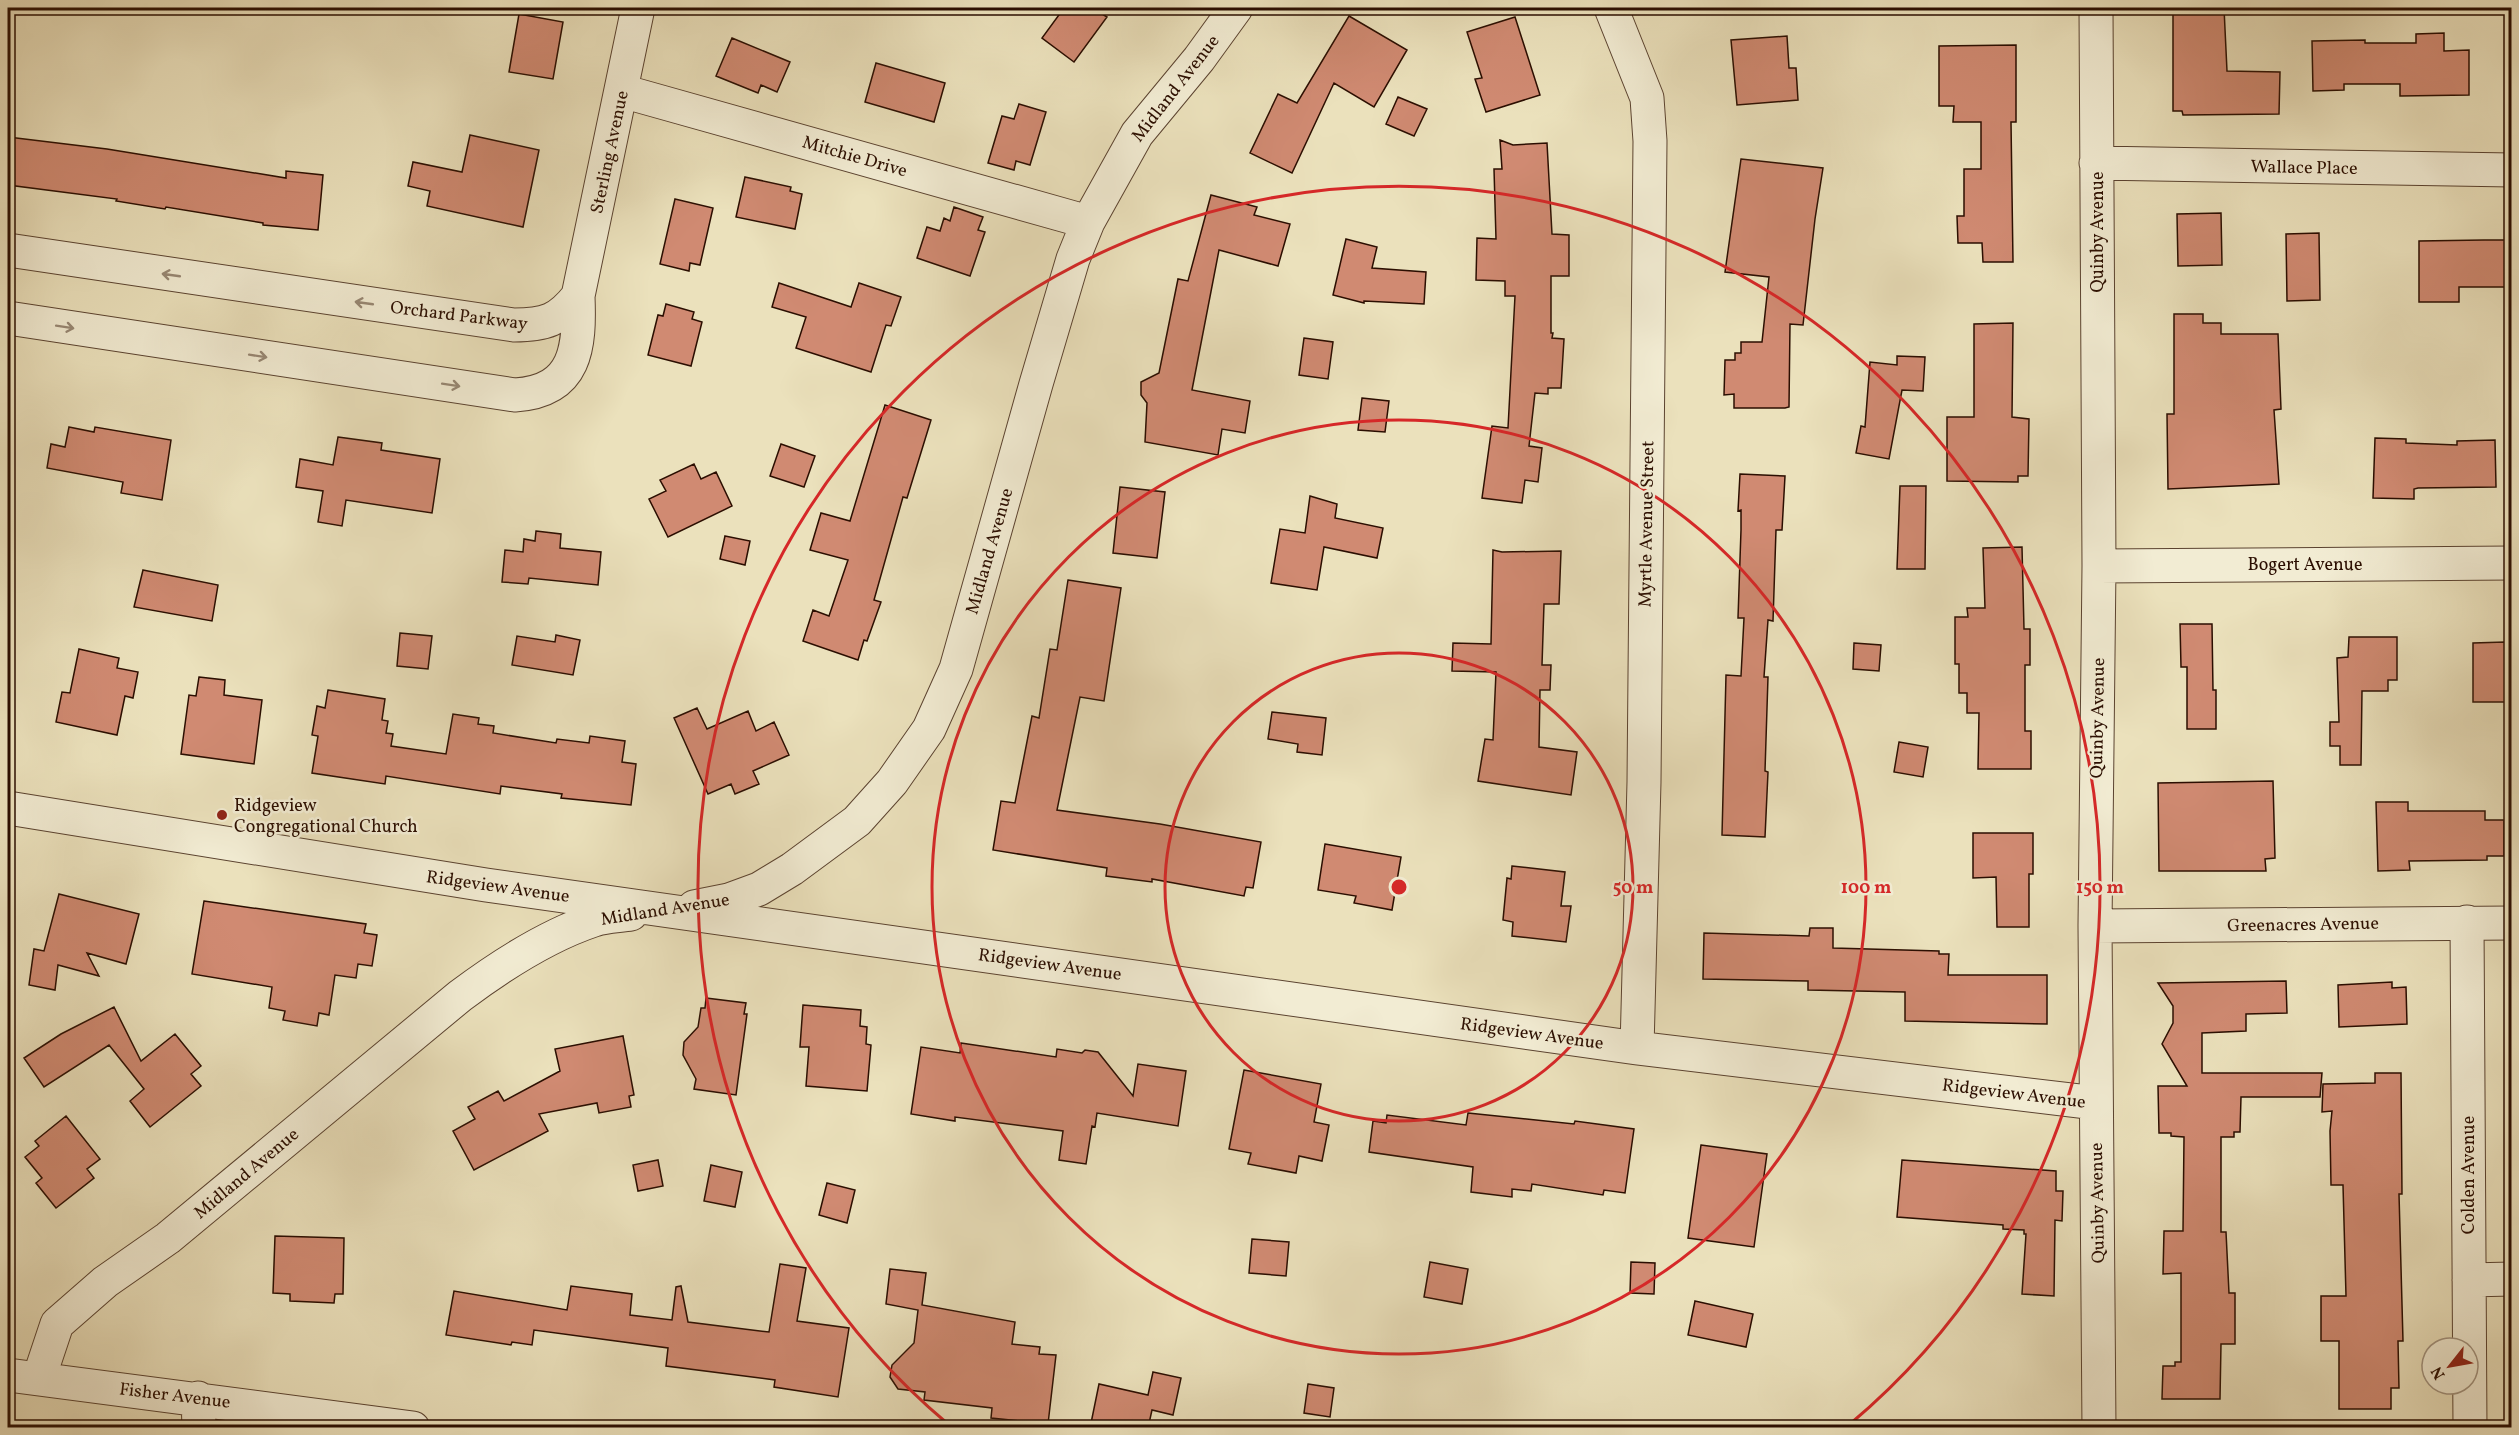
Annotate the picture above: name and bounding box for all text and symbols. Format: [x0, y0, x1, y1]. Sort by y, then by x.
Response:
street label: Midland Avenue [1126, 30, 1226, 148]
street label: Sterling Avenue [585, 88, 636, 216]
street label: Mitchie Drive [799, 131, 910, 184]
street label: Wallace Place [2250, 155, 2358, 182]
street label: Quinby Avenue [2086, 172, 2111, 292]
one-way arrow [162, 269, 182, 280]
street label: Orchard Parkway [389, 296, 529, 337]
one-way arrow [355, 298, 375, 309]
one-way arrow [55, 322, 75, 333]
one-way arrow [248, 351, 268, 362]
one-way arrow [441, 380, 460, 391]
street label: Myrtle Avenue Street [1634, 441, 1661, 608]
street label: Midland Avenue [961, 485, 1020, 617]
street label: Bogert Avenue [2248, 553, 2362, 578]
street label: Quinby Avenue [2085, 657, 2112, 779]
place label: Ridgeview Congregational Church [234, 794, 418, 840]
marker: Ridgeview Congregational Church [215, 808, 229, 822]
street label: Ridgeview Avenue [424, 865, 571, 910]
text: 50 m [1613, 876, 1653, 901]
text: 100 m [1841, 876, 1891, 901]
text: 150 m [2076, 876, 2124, 901]
centre of rings [1389, 877, 1409, 897]
street label: Midland Avenue [599, 888, 731, 933]
street label: Greenacres Avenue [2227, 912, 2379, 939]
street label: Ridgeview Avenue [976, 943, 1123, 988]
street label: Ridgeview Avenue [1458, 1012, 1605, 1057]
street label: Ridgeview Avenue [1941, 1073, 2087, 1116]
street label: Colden Avenue [2457, 1116, 2482, 1234]
street label: Midland Avenue [189, 1123, 305, 1226]
street label: Quinby Avenue [2085, 1142, 2112, 1264]
north arrow [2420, 1336, 2480, 1396]
text: N [2426, 1362, 2451, 1383]
street label: Fisher Avenue [118, 1377, 232, 1416]

